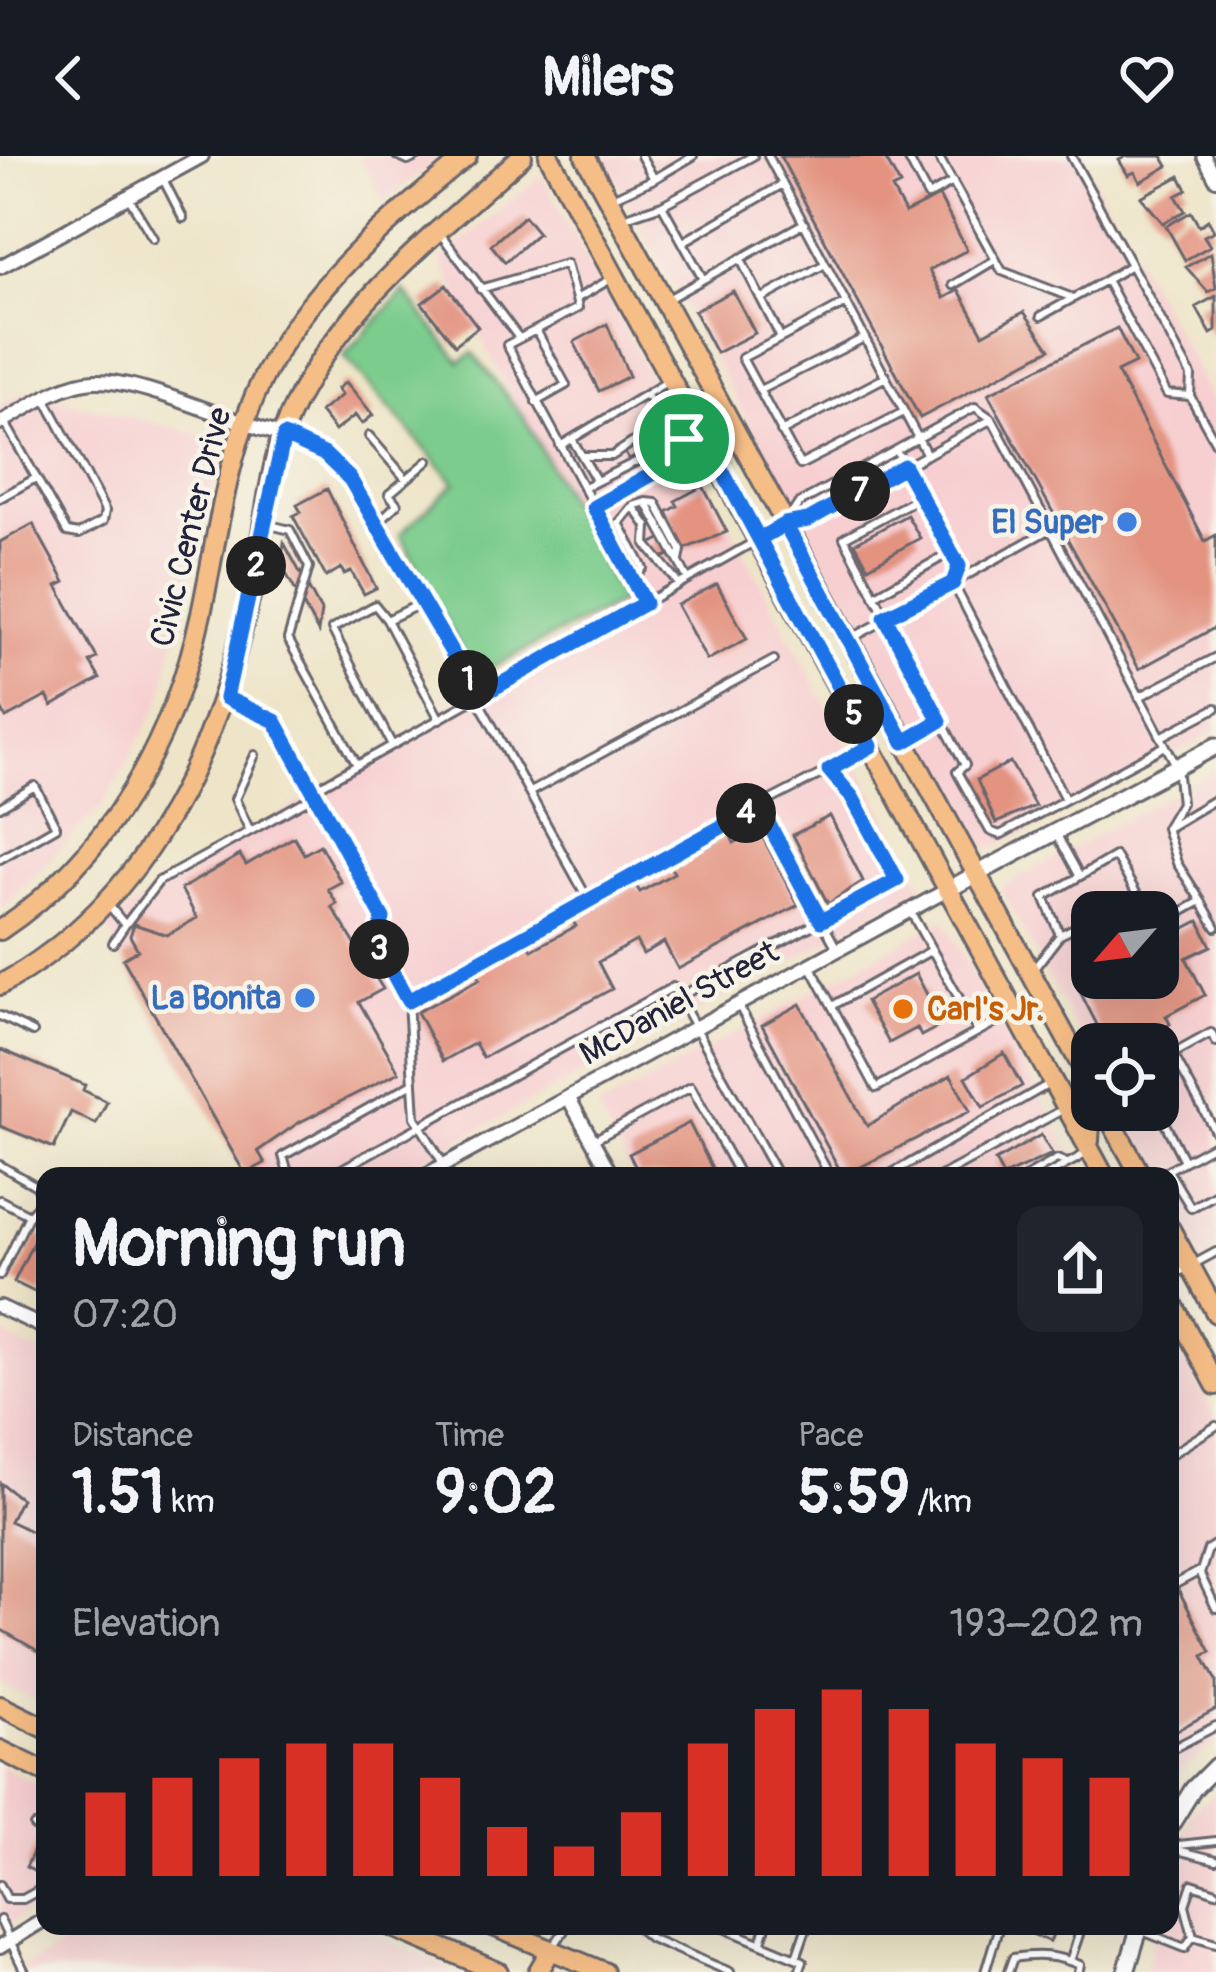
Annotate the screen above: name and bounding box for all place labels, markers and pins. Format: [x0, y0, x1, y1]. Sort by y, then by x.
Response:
pin [633, 388, 735, 490]
pin: 7 [830, 461, 890, 521]
place label: El Super [991, 502, 1103, 543]
marker: El Super [1114, 509, 1140, 535]
pin: 2 [226, 536, 286, 596]
pin: 1 [438, 650, 498, 710]
pin: 5 [824, 684, 884, 744]
pin: 4 [716, 783, 776, 843]
pin: 3 [349, 919, 409, 979]
place label: La Bonita [151, 978, 281, 1019]
marker: La Bonita [292, 985, 318, 1011]
place label: Carl's Jr. [927, 989, 1044, 1030]
marker: Carl's Jr. [890, 996, 916, 1022]

